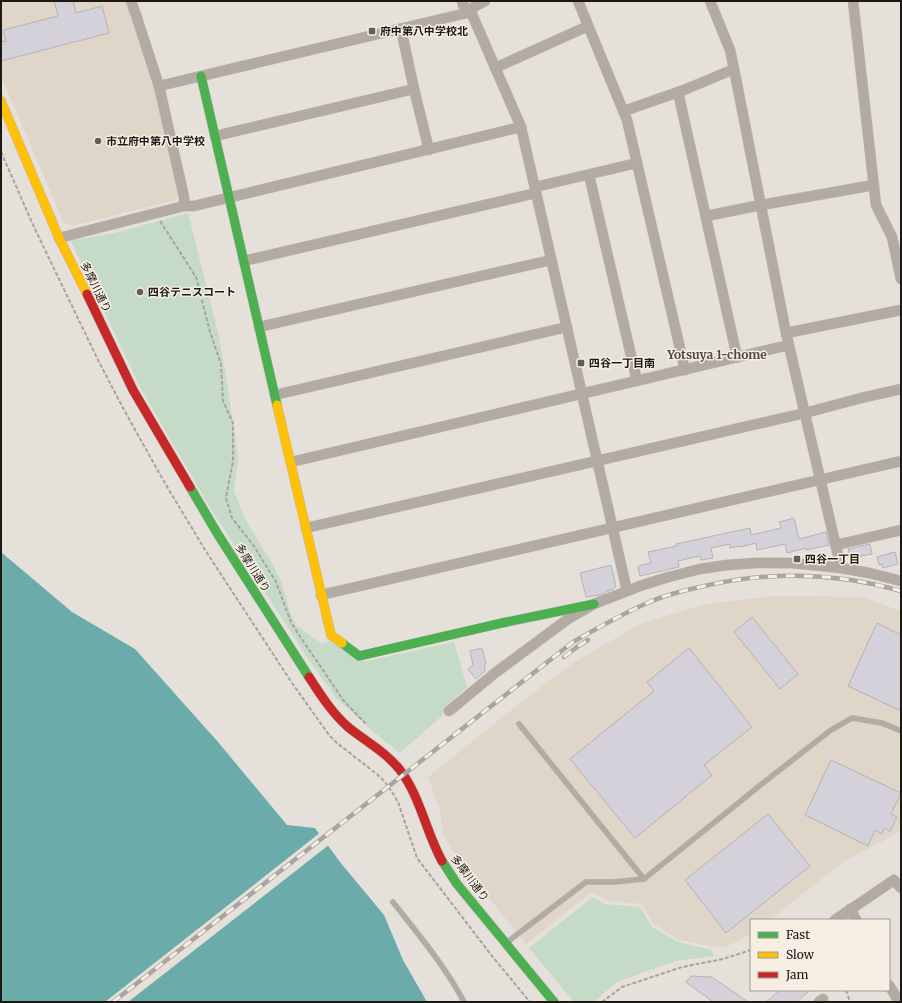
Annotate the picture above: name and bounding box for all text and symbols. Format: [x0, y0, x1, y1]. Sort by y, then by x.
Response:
place label: 府中第八中学校北 [380, 24, 468, 38]
marker: 府中第八中学校北 [367, 26, 377, 36]
place label: 市立府中第八中学校 [106, 134, 205, 148]
marker: 市立府中第八中学校 [93, 136, 103, 146]
street label: 多摩川通り [78, 259, 114, 315]
place label: 四谷テニスコート [148, 285, 236, 299]
marker: 四谷テニスコート [135, 287, 145, 297]
district label: Yotsuya 1-chome [666, 347, 767, 362]
place label: 四谷一丁目南 [589, 356, 655, 370]
marker: 四谷一丁目南 [576, 358, 586, 368]
street label: 多摩川通り [232, 541, 274, 595]
place label: 四谷一丁目 [805, 552, 860, 566]
marker: 四谷一丁目 [792, 554, 802, 564]
street label: 多摩川通り [448, 852, 492, 904]
legend [750, 919, 890, 991]
text: Fast [786, 927, 810, 942]
text: Slow [786, 947, 815, 962]
text: Jam [785, 967, 809, 982]

